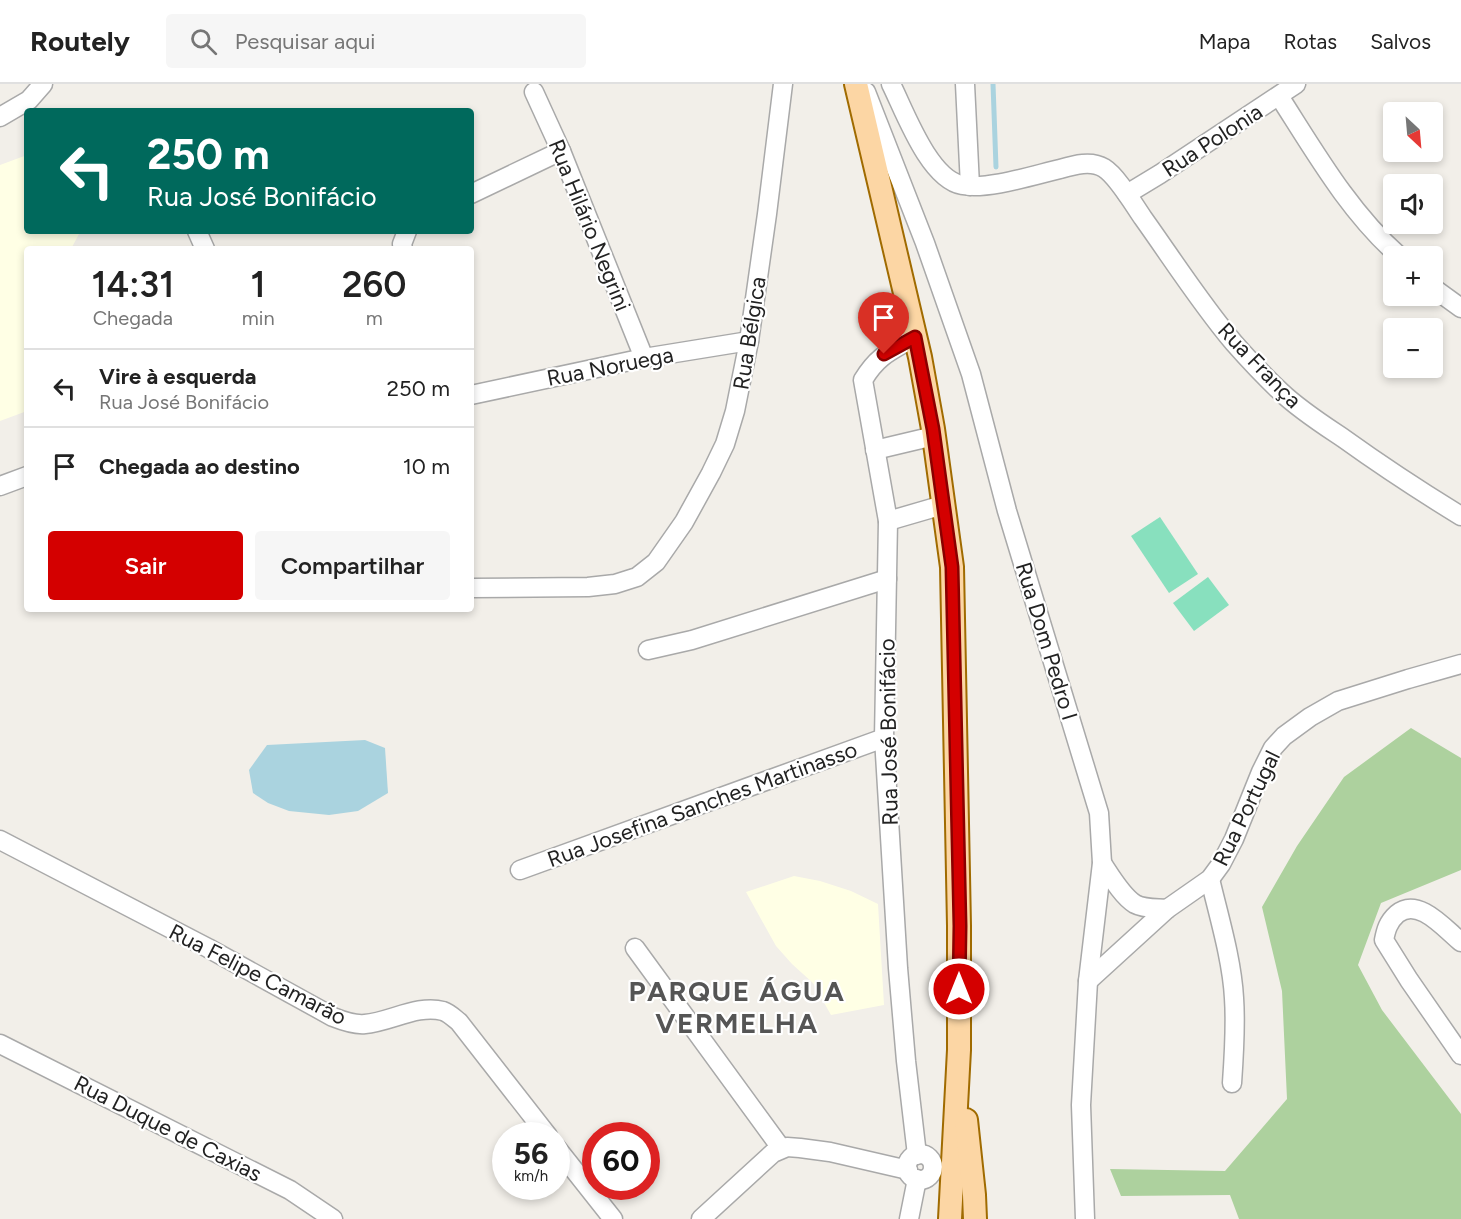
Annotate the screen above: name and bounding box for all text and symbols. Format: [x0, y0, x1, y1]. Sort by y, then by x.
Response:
search box [166, 14, 586, 68]
text: Routely [30, 24, 130, 58]
icon: search [187, 25, 220, 58]
text: Pesquisar aqui [235, 28, 375, 55]
text: Mapa [1199, 29, 1250, 54]
text: Rotas [1283, 29, 1337, 54]
text: Salvos [1370, 29, 1431, 54]
street label: Rua Polonia [1157, 98, 1268, 183]
north arrow [1383, 102, 1443, 162]
map controls [1383, 102, 1443, 378]
text: 250 m [147, 129, 270, 180]
icon: left [48, 132, 126, 210]
street label: Rua Hilário Negrini [543, 135, 636, 315]
button: sound [1383, 174, 1443, 234]
text: Rua José Bonifácio [147, 180, 377, 213]
button: + [1383, 246, 1443, 306]
text: 14:31 [91, 263, 174, 306]
text: 1 [251, 263, 266, 306]
text: 260 [342, 263, 407, 306]
street label: Rua Bélgica [727, 275, 772, 392]
pin [858, 292, 909, 354]
icon: arrive [867, 301, 900, 334]
text: Chegada [93, 306, 173, 330]
text: min [242, 306, 275, 330]
text: m [366, 306, 383, 330]
street label: Rua França [1212, 317, 1307, 414]
button: − [1383, 318, 1443, 378]
street label: Rua Noruega [545, 341, 676, 392]
text: Vire à esquerda [99, 363, 257, 390]
icon: left [48, 372, 81, 405]
text: 250 m [387, 375, 450, 402]
text: Rua José Bonifácio [99, 390, 269, 414]
icon: arrive [48, 450, 81, 483]
text: Chegada ao destino [99, 453, 300, 480]
text: 10 m [403, 453, 450, 480]
button: Sair [48, 531, 243, 600]
button: Compartilhar [255, 531, 450, 600]
street label: Rua Dom Pedro I [1010, 559, 1083, 723]
street label: Rua José Bonifácio [873, 638, 904, 826]
street label: Rua Josefina Sanches Martinasso [544, 736, 861, 873]
street label: Rua Portugal [1207, 746, 1286, 870]
street label: Rua Felipe Camarão [165, 918, 351, 1031]
position arrow [927, 957, 991, 1021]
district label: PARQUE ÁGUA VERMELHA [629, 974, 845, 1040]
street label: Rua Duque de Caxias [69, 1069, 266, 1187]
speed limit sign: 60 [582, 1122, 660, 1200]
text: 56 [514, 1135, 548, 1172]
text: km/h [514, 1167, 548, 1185]

